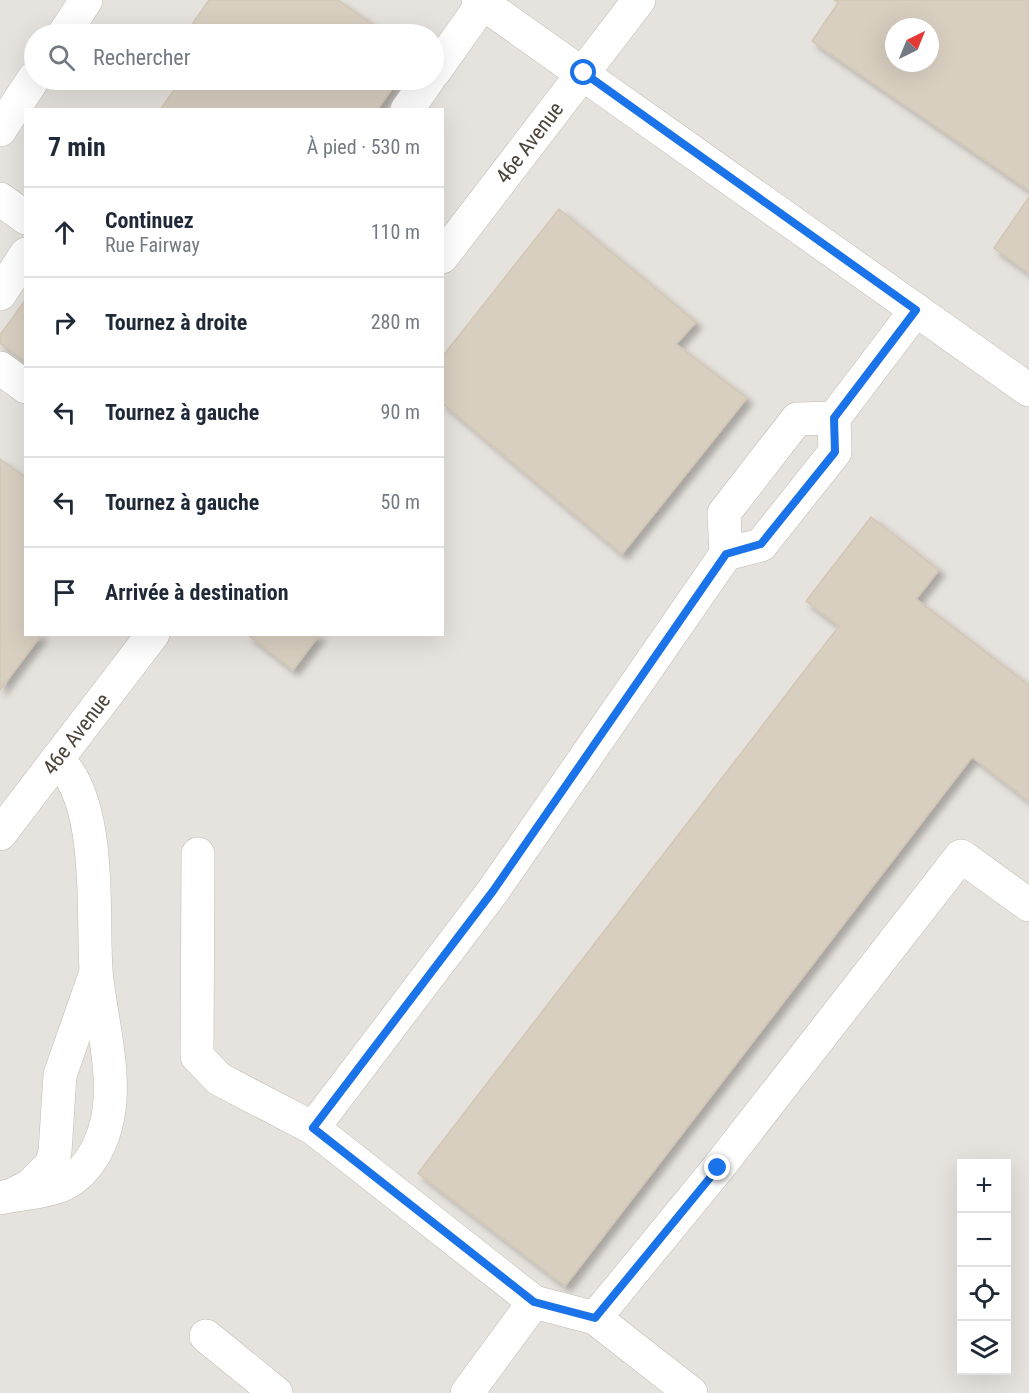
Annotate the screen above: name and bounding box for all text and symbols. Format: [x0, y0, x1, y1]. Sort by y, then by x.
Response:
north arrow [885, 18, 939, 72]
search box [24, 24, 444, 90]
icon: search [45, 41, 78, 74]
text: Rechercher [93, 45, 190, 70]
route start [570, 59, 596, 85]
street label: 46e Avenue [491, 97, 568, 188]
text: 7 min [48, 132, 106, 162]
text: À pied · 530 m [307, 135, 420, 159]
text: Continuez [105, 208, 194, 233]
icon: ahead [48, 216, 81, 249]
text: 110 m [371, 220, 420, 244]
text: Rue Fairway [105, 233, 200, 257]
icon: right [48, 306, 81, 339]
text: Tournez à droite [105, 310, 247, 335]
text: 280 m [371, 310, 420, 334]
icon: left [48, 396, 81, 429]
text: Tournez à gauche [105, 400, 259, 425]
text: 90 m [381, 400, 420, 424]
icon: left [48, 486, 81, 519]
text: Tournez à gauche [105, 490, 259, 515]
text: 50 m [381, 490, 420, 514]
icon: arrive [48, 576, 81, 609]
text: Arrivée à destination [105, 580, 289, 605]
street label: 46e Avenue [38, 688, 115, 779]
route end [704, 1154, 730, 1180]
map controls [957, 1159, 1011, 1375]
button: + [957, 1159, 1011, 1213]
button: − [957, 1213, 1011, 1267]
button: locate [957, 1267, 1011, 1321]
button: layers [957, 1321, 1011, 1375]

